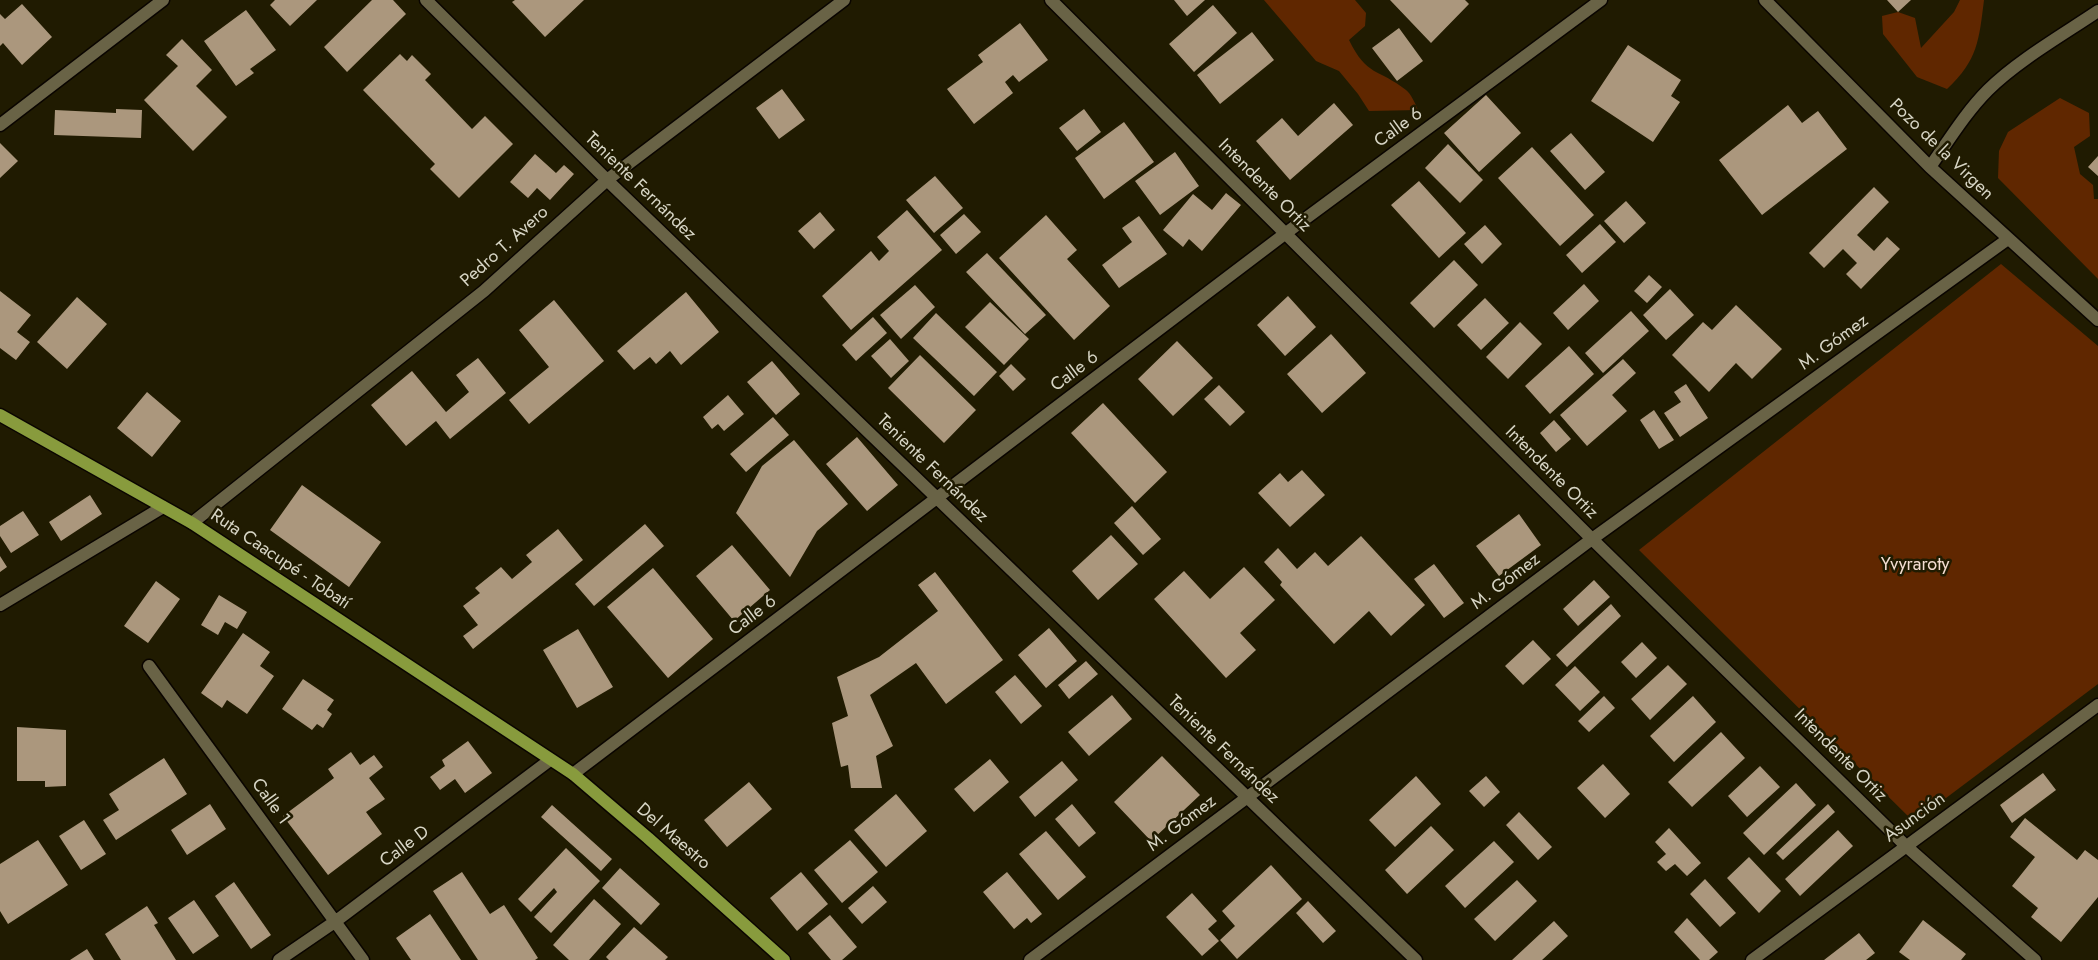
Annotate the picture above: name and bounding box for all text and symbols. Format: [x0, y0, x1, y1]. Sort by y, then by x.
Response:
street label: Pozo de la Virgen [1884, 95, 1998, 205]
street label: Calle 6 [1371, 103, 1427, 153]
street label: Teniente Fernández [580, 128, 700, 246]
street label: Intendente Ortiz [1213, 135, 1315, 237]
street label: Pedro T. Avero [457, 202, 553, 292]
street label: M. Gómez [1795, 311, 1873, 375]
street label: Calle 6 [1047, 347, 1103, 397]
street label: Teniente Fernández [872, 410, 992, 528]
street label: Intendente Ortiz [1500, 422, 1602, 524]
street label: Ruta Caacupé - Tobatí [206, 505, 354, 615]
street label: M. Gómez [1467, 549, 1545, 615]
park label: Yvyraroty [1881, 555, 1949, 577]
street label: Calle 6 [725, 591, 781, 641]
street label: Teniente Fernández [1163, 691, 1283, 809]
street label: Intendente Ortiz [1789, 705, 1891, 807]
street label: Calle 1 [246, 775, 294, 829]
street label: Asunción [1880, 789, 1950, 847]
street label: M. Gómez [1143, 791, 1221, 857]
street label: Del Maestro [632, 799, 714, 875]
street label: Calle D [376, 821, 434, 873]

